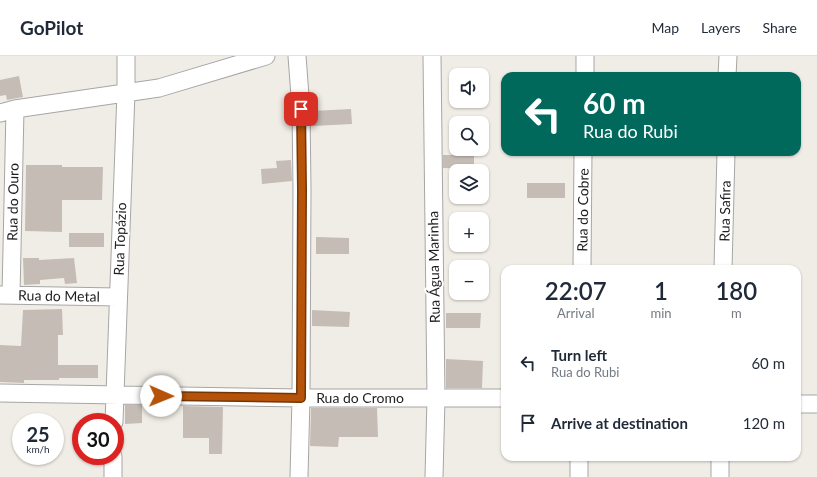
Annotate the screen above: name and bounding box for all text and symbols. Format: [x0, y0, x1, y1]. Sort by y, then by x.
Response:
text: GoPilot [20, 16, 83, 39]
text: Map [651, 19, 679, 36]
text: Layers [701, 19, 741, 36]
text: Share [763, 19, 797, 36]
map controls [449, 68, 489, 300]
button: sound [449, 68, 489, 108]
text: 60 m [583, 86, 646, 120]
icon: left [517, 88, 569, 140]
pin [284, 92, 318, 126]
icon: arrive [290, 98, 312, 120]
button: search [449, 116, 489, 156]
text: Rua do Rubi [583, 120, 678, 142]
street label: Rua do Ouro [3, 163, 22, 241]
button: layers [449, 164, 489, 204]
street label: Rua do Cobre [573, 168, 592, 252]
street label: Rua Safira [715, 180, 734, 242]
street label: Rua Topázio [110, 202, 129, 276]
street label: Rua Água Marinha [424, 211, 443, 323]
button: + [449, 212, 489, 252]
button: − [449, 260, 489, 300]
text: 22:07 [545, 276, 607, 305]
text: 1 [654, 276, 668, 305]
text: 180 [715, 276, 757, 305]
street label: Rua do Metal [18, 286, 100, 305]
text: Arrival [557, 305, 594, 321]
text: min [650, 305, 672, 321]
text: m [731, 305, 742, 321]
text: Turn left [551, 346, 607, 364]
icon: left [517, 352, 539, 374]
text: 60 m [751, 354, 785, 372]
text: Rua do Rubi [551, 364, 619, 380]
position arrow [140, 375, 182, 417]
street label: Rua do Cromo [316, 389, 404, 406]
icon: arrive [517, 412, 539, 434]
speed limit sign: 30 [72, 413, 124, 465]
text: Arrive at destination [551, 414, 688, 432]
text: 120 m [743, 414, 785, 432]
text: 25 [26, 422, 50, 446]
text: km/h [26, 443, 50, 455]

